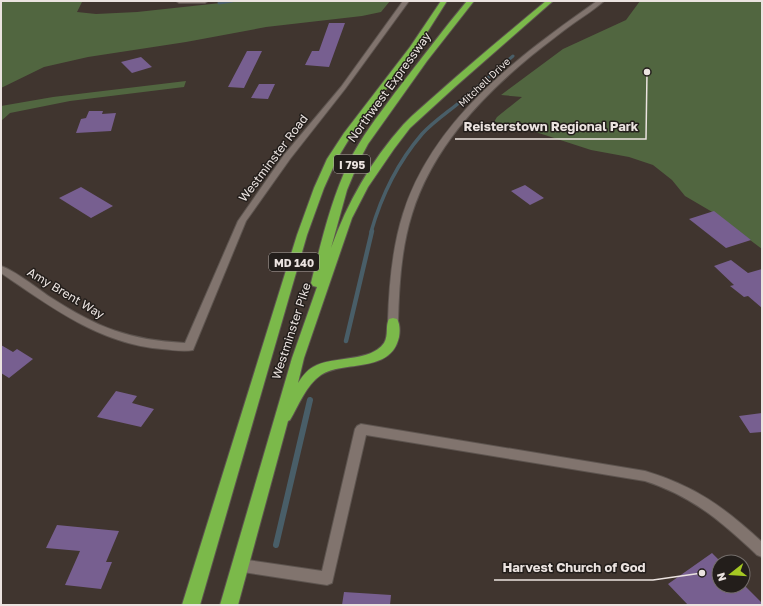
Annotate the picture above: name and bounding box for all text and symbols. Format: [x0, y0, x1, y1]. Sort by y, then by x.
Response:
street label: Northwest Expressway [344, 29, 434, 145]
street label: Mitchell Drive [456, 55, 512, 109]
street label: Westminster Road [235, 111, 311, 205]
callout: Reisterstown Regional Park [455, 114, 646, 139]
text: Reisterstown Regional Park [464, 118, 639, 134]
road number: I 795 [334, 155, 370, 173]
road number: MD 140 [269, 253, 319, 271]
street label: Amy Brent Way [25, 264, 107, 322]
street label: Westminster Pike [268, 281, 314, 381]
north arrow [711, 554, 751, 594]
callout: Harvest Church of God [494, 555, 653, 580]
text: Harvest Church of God [502, 559, 646, 575]
text: N [714, 571, 728, 583]

